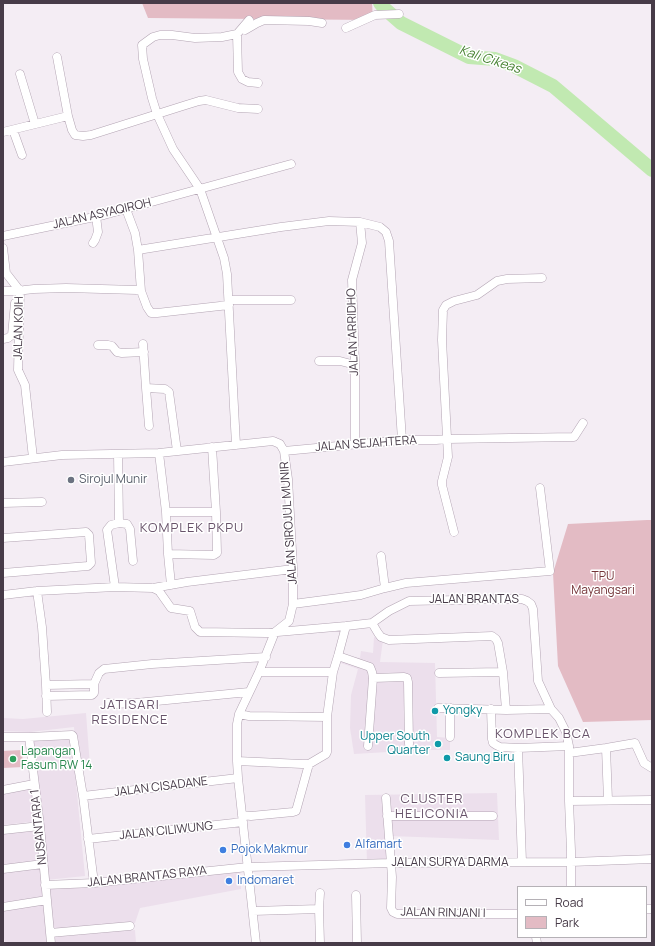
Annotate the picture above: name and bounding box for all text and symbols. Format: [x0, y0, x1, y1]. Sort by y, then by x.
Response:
water label: Kali Cikeas [457, 43, 523, 77]
street label: JALAN ASYAQIROH [51, 196, 153, 232]
street label: JALAN ARRIDHO [344, 288, 362, 376]
street label: JALAN KOIH [11, 296, 27, 360]
street label: JALAN SEJAHTERA [315, 433, 417, 455]
street label: JALAN SIROJUL MUNIR [278, 461, 300, 585]
place label: Sirojul Munir [79, 473, 147, 487]
marker: Sirojul Munir [66, 475, 76, 485]
district label: KOMPLEK PKPU [140, 520, 244, 536]
park label: TPU Mayangsari [571, 570, 635, 598]
street label: JALAN BRANTAS [429, 593, 519, 607]
district label: JATISARI RESIDENCE [91, 697, 169, 728]
place label: Yongky [443, 704, 482, 718]
marker: Yongky [430, 706, 440, 716]
district label: KOMPLEK BCA [495, 726, 591, 742]
place label: Upper South Quarter [360, 730, 430, 758]
marker: Upper South Quarter [433, 739, 443, 749]
place label: Lapangan Fasum RW 14 [21, 745, 92, 773]
place label: Saung Biru [455, 751, 514, 765]
marker: Saung Biru [442, 753, 452, 763]
marker: Lapangan Fasum RW 14 [8, 754, 18, 764]
street label: JALAN CISADANE [113, 774, 209, 800]
street label: NUSANTARA 1 [28, 788, 50, 866]
district label: CLUSTER HELICONIA [395, 791, 469, 822]
street label: JALAN CILIWUNG [119, 819, 213, 843]
place label: Alfamart [355, 838, 402, 852]
marker: Alfamart [342, 840, 352, 850]
place label: Pojok Makmur [231, 843, 308, 857]
marker: Pojok Makmur [218, 845, 228, 855]
street label: JALAN SURYA DARMA [391, 856, 509, 870]
street label: JALAN BRANTAS RAYA [87, 864, 207, 890]
place label: Indomaret [237, 874, 294, 888]
marker: Indomaret [224, 876, 234, 886]
legend [517, 886, 647, 938]
text: Road [555, 894, 583, 911]
street label: JALAN RINJANI I [400, 905, 486, 921]
text: Park [555, 914, 579, 931]

